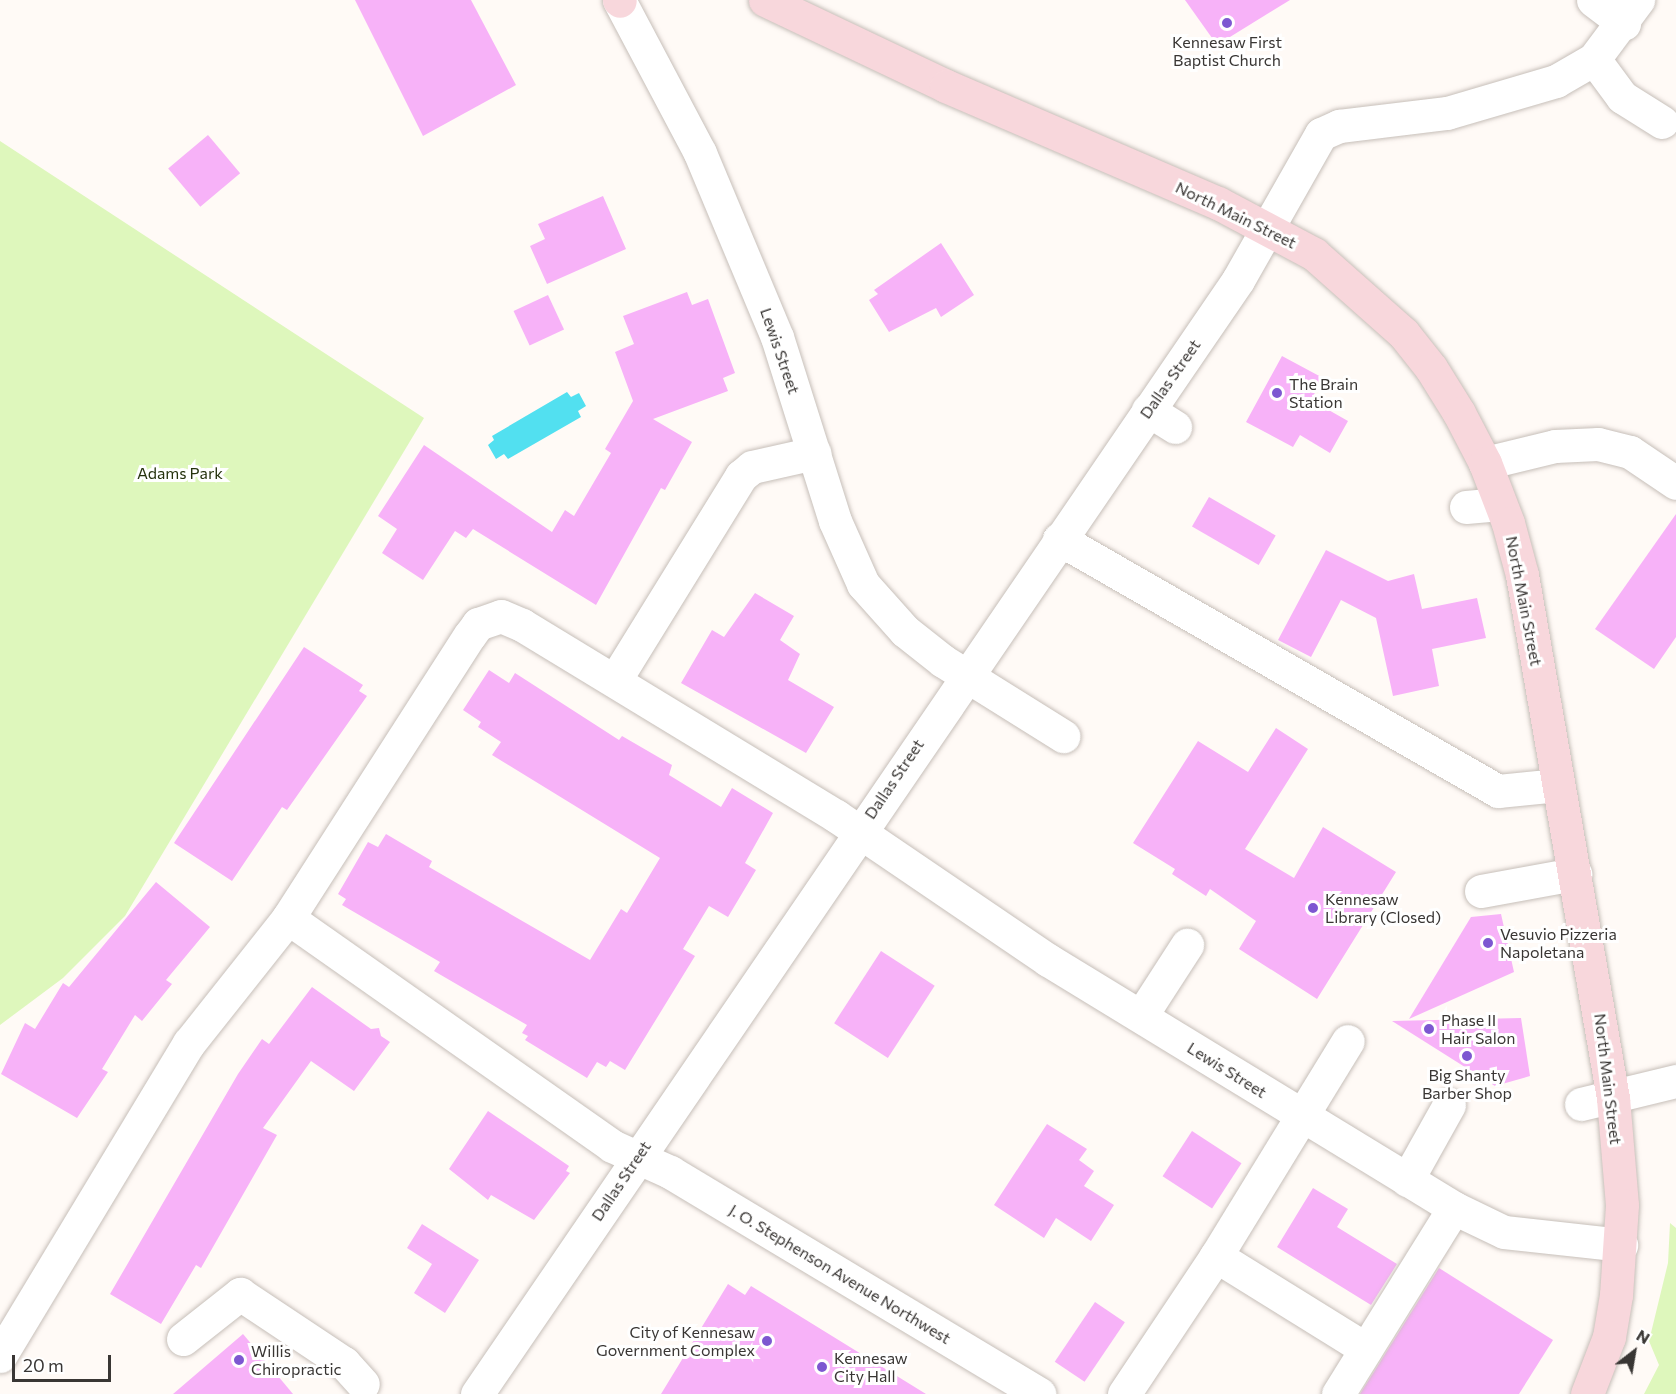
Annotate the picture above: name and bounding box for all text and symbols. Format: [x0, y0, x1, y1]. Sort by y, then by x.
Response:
marker: Kennesaw First Baptist Church [1220, 16, 1234, 30]
place label: Kennesaw First Baptist Church [1172, 32, 1282, 70]
street label: North Main Street [1173, 177, 1299, 253]
street label: Lewis Street [756, 305, 804, 397]
street label: Dallas Street [1136, 336, 1204, 422]
place label: The Brain Station [1289, 374, 1358, 412]
marker: The Brain Station [1270, 386, 1284, 400]
park label: Adams Park [137, 463, 223, 483]
street label: North Main Street [1502, 534, 1546, 668]
street label: Dallas Street [860, 735, 928, 823]
place label: Kennesaw Library (Closed) [1325, 889, 1441, 927]
marker: Kennesaw Library (Closed) [1306, 901, 1320, 915]
place label: Vesuvio Pizzeria Napoletana [1500, 924, 1617, 962]
marker: Vesuvio Pizzeria Napoletana [1481, 936, 1495, 950]
place label: Phase II Hair Salon [1441, 1010, 1515, 1048]
street label: North Main Street [1590, 1012, 1626, 1146]
marker: Phase II Hair Salon [1422, 1022, 1436, 1036]
street label: Lewis Street [1184, 1038, 1270, 1102]
marker: Big Shanty Barber Shop [1460, 1049, 1474, 1063]
place label: Big Shanty Barber Shop [1422, 1065, 1512, 1103]
street label: Dallas Street [587, 1137, 655, 1225]
street label: J. O. Stephenson Avenue Northwest [726, 1200, 954, 1348]
place label: City of Kennesaw Government Complex [596, 1322, 755, 1360]
north arrow [1604, 1322, 1664, 1382]
text: N [1633, 1325, 1654, 1347]
marker: City of Kennesaw Government Complex [760, 1334, 774, 1348]
place label: Willis Chiropractic [251, 1341, 341, 1379]
scale bar [15, 1343, 114, 1381]
place label: Kennesaw City Hall [834, 1348, 908, 1386]
marker: Willis Chiropractic [232, 1353, 246, 1367]
text: 20 m [23, 1354, 64, 1376]
marker: Kennesaw City Hall [815, 1360, 829, 1374]

